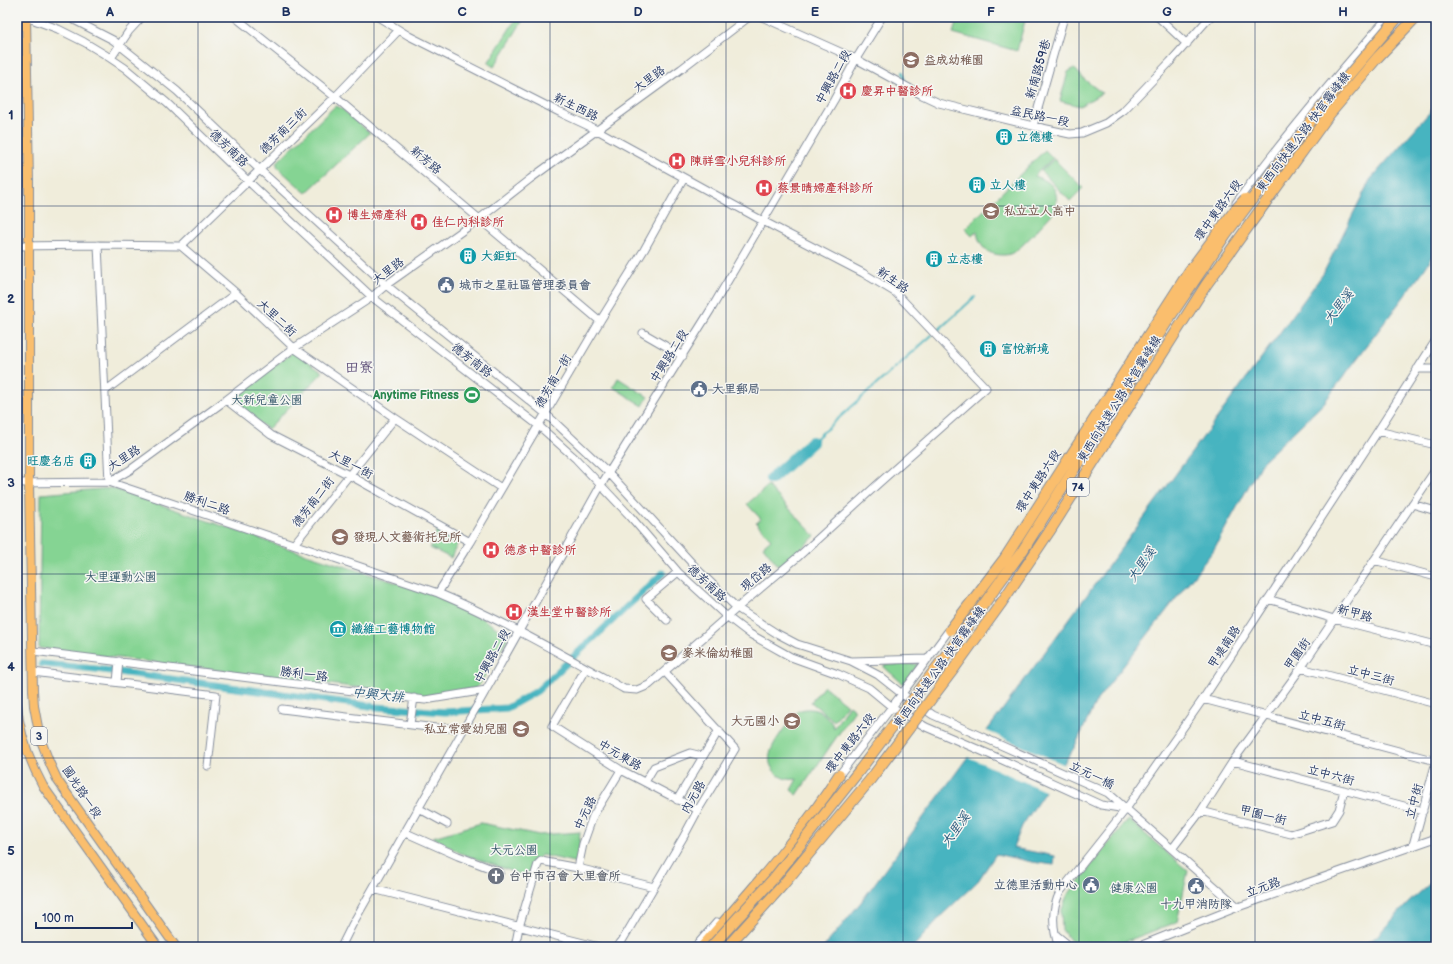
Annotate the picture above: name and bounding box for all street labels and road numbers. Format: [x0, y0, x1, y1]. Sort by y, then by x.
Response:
street label: 新南路59巷 [1023, 37, 1054, 101]
street label: 中興路二段 [812, 47, 855, 107]
street label: 大里路 [630, 63, 668, 96]
street label: 東西向快速公路 快官霧峰線 [1253, 69, 1354, 196]
street label: 新生西路 [551, 90, 601, 125]
street label: 益民路一段 [1009, 103, 1071, 130]
street label: 德芳南三街 [257, 105, 310, 158]
street label: 德芳南路 [206, 126, 251, 170]
street label: 新芳路 [407, 143, 444, 178]
street label: 環中東路六段 [1191, 177, 1246, 244]
street label: 大里路 [369, 255, 407, 288]
street label: 新生路 [874, 264, 912, 297]
street label: 大里二街 [254, 297, 299, 340]
street label: 中興路二段 [647, 327, 692, 386]
street label: 東西向快速公路 快官霧峰線 [1074, 333, 1165, 466]
street label: 德芳南路 [448, 340, 495, 381]
street label: 德芳南一街 [532, 352, 575, 411]
street label: 大里路 [105, 442, 143, 475]
street label: 大里一街 [326, 447, 375, 482]
street label: 環中東路六段 [1013, 447, 1064, 516]
street label: 德芳南二街 [289, 474, 338, 531]
road number: 74 [1067, 478, 1089, 496]
street label: 勝利二路 [182, 489, 232, 518]
street label: 現岱路 [738, 560, 775, 595]
street label: 德芳南路 [684, 562, 729, 605]
street label: 新甲路 [1336, 602, 1374, 625]
street label: 東西向快速公路 快官霧峰線 [890, 603, 989, 731]
street label: 甲堤南路 [1205, 623, 1244, 671]
street label: 中興路二段 [471, 626, 514, 686]
street label: 甲園街 [1281, 635, 1314, 673]
street label: 立中三街 [1346, 662, 1396, 689]
street label: 勝利一路 [279, 664, 329, 685]
street label: 立中五街 [1297, 707, 1347, 734]
street label: 環中東路六段 [822, 710, 878, 776]
road number: 3 [31, 727, 47, 745]
street label: 中元東路 [595, 737, 644, 774]
street label: 立元一橋 [1067, 758, 1117, 793]
street label: 立中六街 [1306, 762, 1356, 789]
street label: 國光路一段 [59, 763, 105, 821]
street label: 內元路 [678, 778, 709, 817]
street label: 立中街 [1403, 782, 1426, 820]
street label: 中元路 [571, 794, 600, 833]
street label: 甲園一街 [1238, 802, 1288, 829]
street label: 立元路 [1244, 874, 1283, 901]

